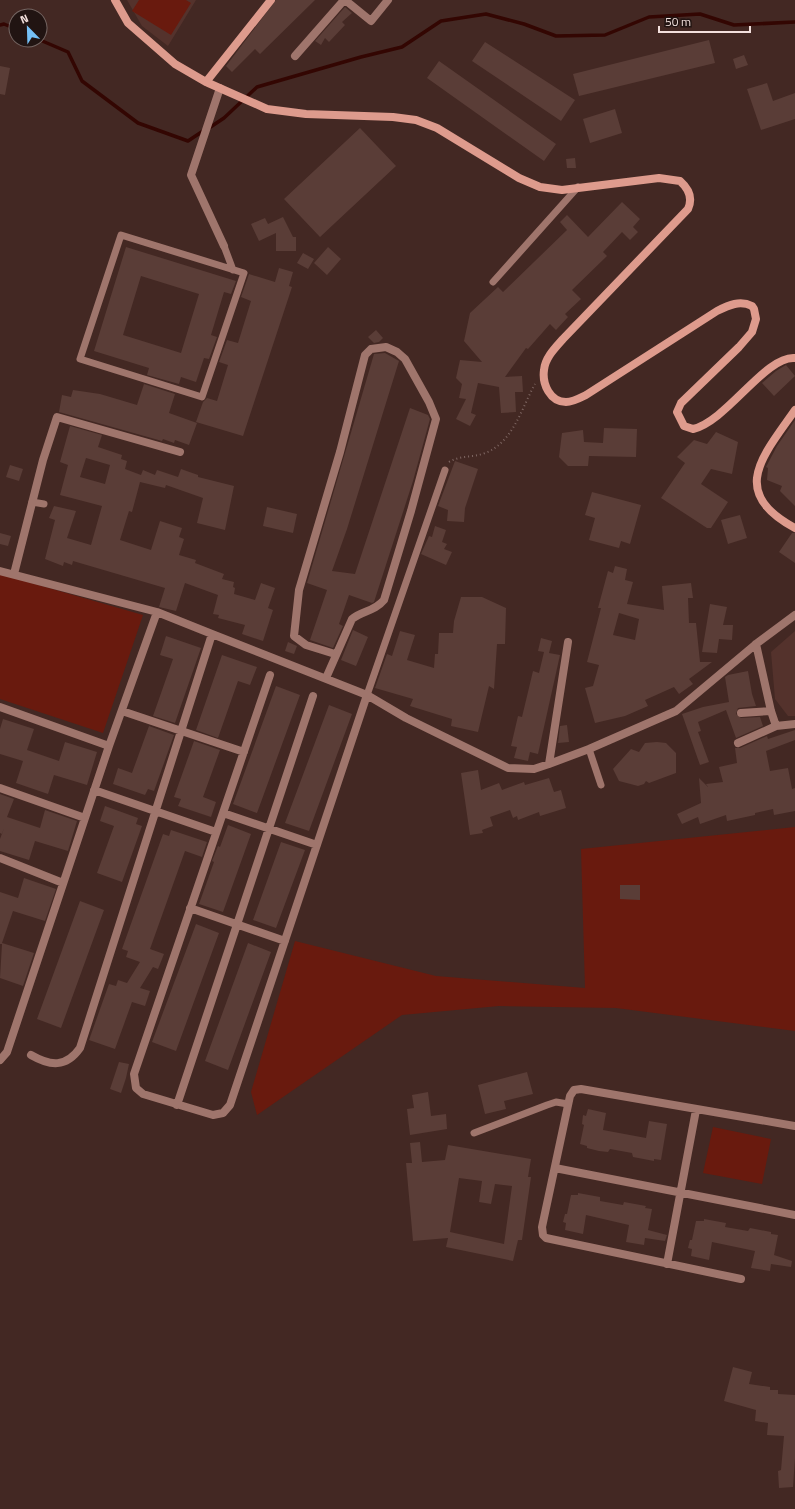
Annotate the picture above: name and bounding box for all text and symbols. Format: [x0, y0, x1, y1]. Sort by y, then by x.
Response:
north arrow [8, 8, 48, 48]
scale bar [659, 8, 750, 34]
text: N [17, 10, 31, 28]
text: 50 m [665, 12, 691, 31]

